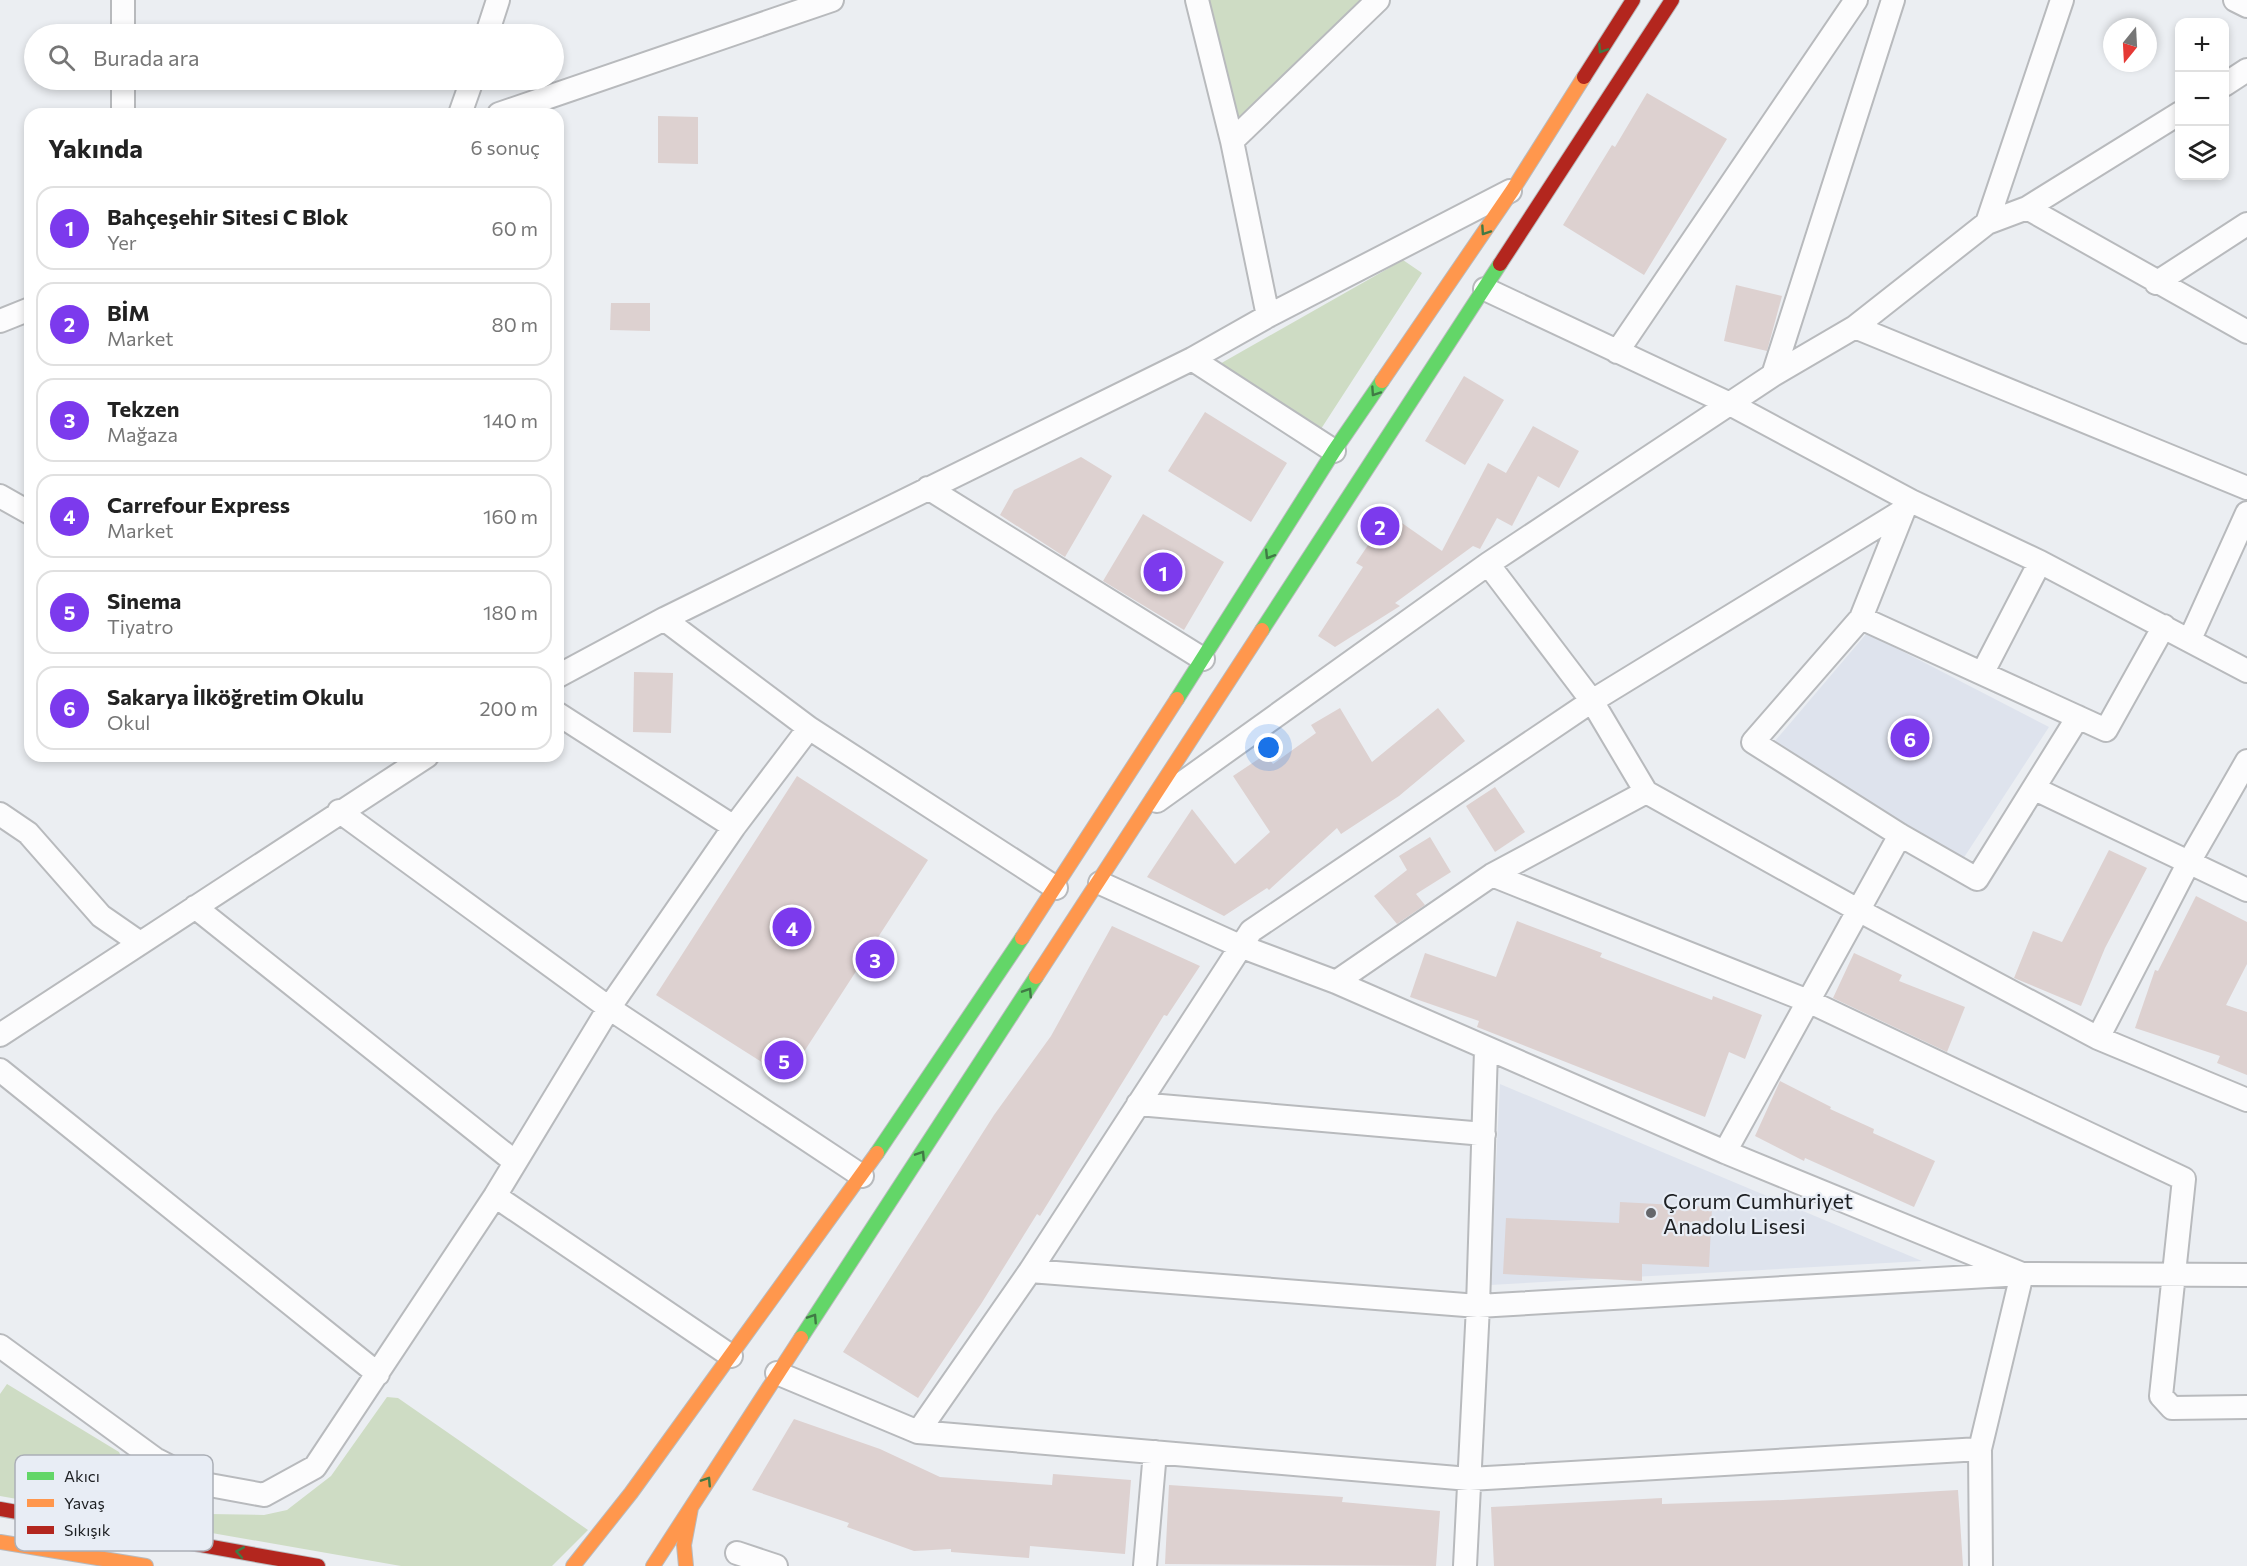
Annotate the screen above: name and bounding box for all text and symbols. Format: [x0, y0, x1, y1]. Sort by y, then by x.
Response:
north arrow [2103, 18, 2157, 72]
map controls [2175, 18, 2229, 180]
button: + [2175, 18, 2229, 72]
search box [24, 24, 564, 90]
icon: search [45, 41, 78, 74]
one-way arrow [1598, 42, 1609, 53]
text: Burada ara [93, 44, 200, 71]
button: − [2175, 72, 2229, 126]
button: layers [2175, 126, 2229, 180]
text: Yakında [48, 132, 143, 163]
text: 6 sonuç [470, 135, 540, 159]
text: Bahçeşehir Sitesi C Blok [107, 203, 348, 230]
text: 1 [65, 216, 74, 240]
text: 60 m [492, 216, 538, 240]
one-way arrow [1481, 224, 1492, 235]
text: Yer [107, 230, 137, 254]
text: BİM [107, 299, 150, 326]
text: 2 [64, 312, 75, 336]
text: 80 m [492, 312, 538, 336]
text: Market [107, 326, 173, 350]
one-way arrow [1371, 385, 1382, 396]
text: Tekzen [107, 395, 179, 422]
text: 3 [64, 408, 75, 432]
text: 140 m [483, 408, 538, 432]
text: Mağaza [107, 422, 178, 446]
text: Carrefour Express [107, 491, 290, 518]
text: 4 [63, 504, 76, 528]
text: 160 m [483, 504, 538, 528]
pin: 2 [1360, 504, 1400, 548]
text: Market [107, 518, 173, 542]
one-way arrow [1264, 549, 1276, 559]
pin: 1 [1144, 550, 1182, 594]
text: Sinema [107, 587, 181, 614]
text: 5 [64, 600, 75, 624]
text: 180 m [483, 600, 538, 624]
text: Tiyatro [107, 614, 173, 638]
text: Sakarya İlköğretim Okulu [107, 683, 364, 710]
text: 6 [63, 696, 76, 720]
text: 200 m [480, 696, 538, 720]
text: Okul [107, 710, 150, 734]
pin: 6 [1890, 716, 1930, 760]
your location [1254, 733, 1283, 762]
pin: 4 [772, 904, 812, 950]
pin: 3 [856, 936, 894, 982]
one-way arrow [1021, 988, 1032, 999]
pin: 5 [764, 1038, 804, 1082]
one-way arrow [913, 1151, 925, 1161]
place label: Çorum Cumhuriyet Anadolu Lisesi [1663, 1187, 1853, 1239]
marker: Çorum Cumhuriyet Anadolu Lisesi [1644, 1206, 1658, 1220]
one-way arrow [806, 1313, 817, 1324]
legend [15, 1455, 213, 1551]
text: Akıcı [64, 1466, 100, 1485]
one-way arrow [700, 1477, 711, 1488]
text: Yavaş [64, 1493, 105, 1512]
text: Sıkışık [64, 1520, 111, 1539]
one-way arrow [235, 1546, 245, 1559]

